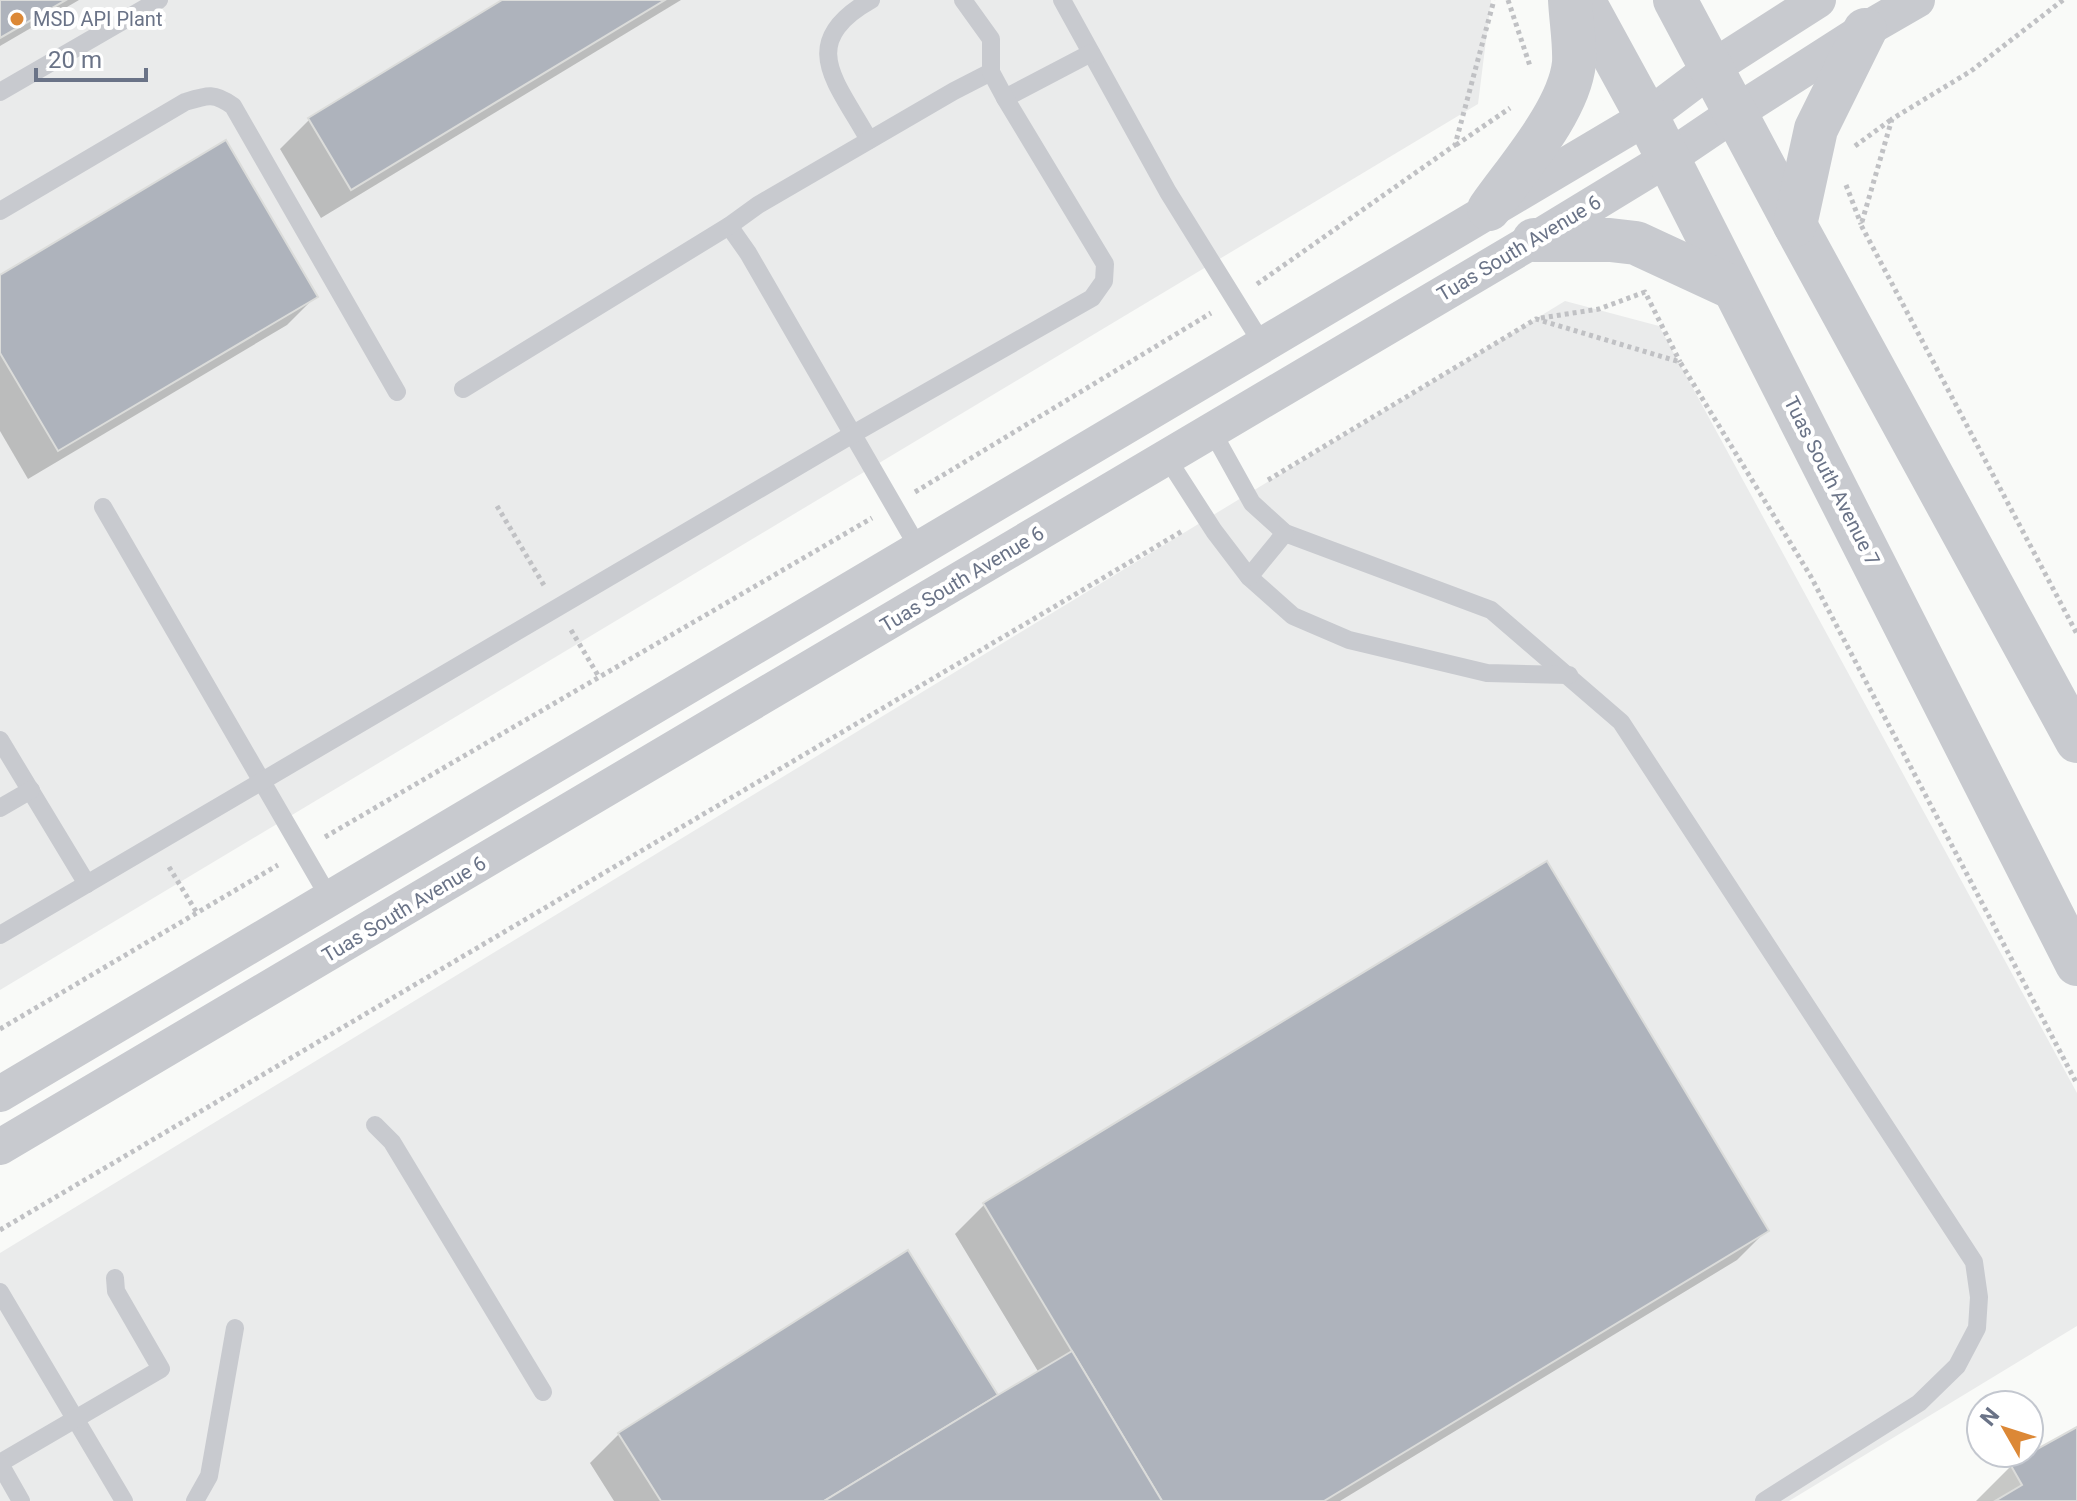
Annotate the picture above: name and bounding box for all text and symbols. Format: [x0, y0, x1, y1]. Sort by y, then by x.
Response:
place label: MSD API Plant [33, 7, 162, 31]
marker: MSD API Plant [8, 10, 26, 28]
scale bar [36, 32, 146, 82]
text: 20 m [48, 46, 102, 74]
street label: Tuas South Avenue 6 [1433, 190, 1605, 306]
street label: Tuas South Avenue 7 [1779, 392, 1885, 570]
street label: Tuas South Avenue 6 [876, 521, 1048, 637]
street label: Tuas South Avenue 6 [318, 851, 490, 967]
north arrow [1965, 1389, 2045, 1469]
text: N [1975, 1403, 2004, 1431]

